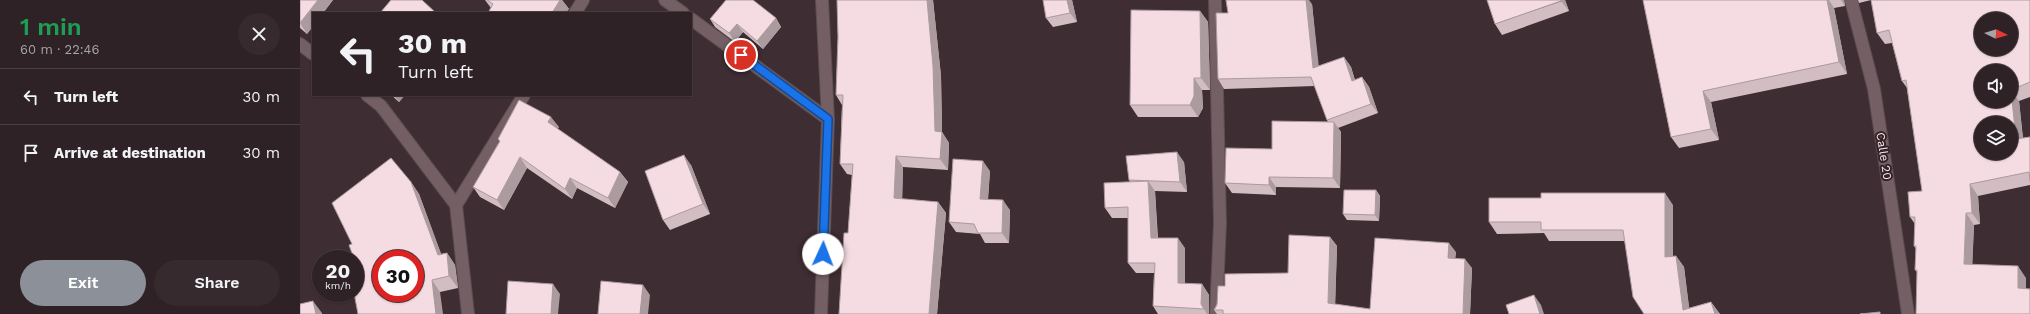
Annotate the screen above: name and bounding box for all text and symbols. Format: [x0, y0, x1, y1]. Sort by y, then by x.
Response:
north arrow [1974, 12, 2018, 56]
map controls [1974, 12, 2018, 160]
text: 1 min [20, 13, 82, 41]
button: close [238, 13, 280, 55]
text: 30 m [398, 27, 467, 60]
icon: left [332, 28, 384, 80]
pin [724, 38, 758, 72]
text: 60 m · 22:46 [20, 42, 99, 57]
icon: arrive [730, 44, 752, 66]
text: Turn left [398, 61, 473, 82]
button: sound [1974, 64, 2018, 108]
icon: left [20, 86, 42, 108]
text: Turn left [54, 88, 118, 106]
text: 30 m [243, 88, 280, 106]
button: layers [1974, 116, 2018, 160]
street label: Calle 20 [1873, 131, 1895, 181]
icon: arrive [20, 142, 42, 164]
text: Arrive at destination [54, 144, 206, 162]
text: 30 m [243, 144, 280, 162]
position arrow [802, 233, 844, 275]
speed limit sign: 30 [372, 250, 424, 302]
text: 20 [326, 259, 350, 283]
button: Exit [20, 260, 146, 306]
button: Share [154, 260, 280, 306]
text: km/h [325, 280, 351, 291]

